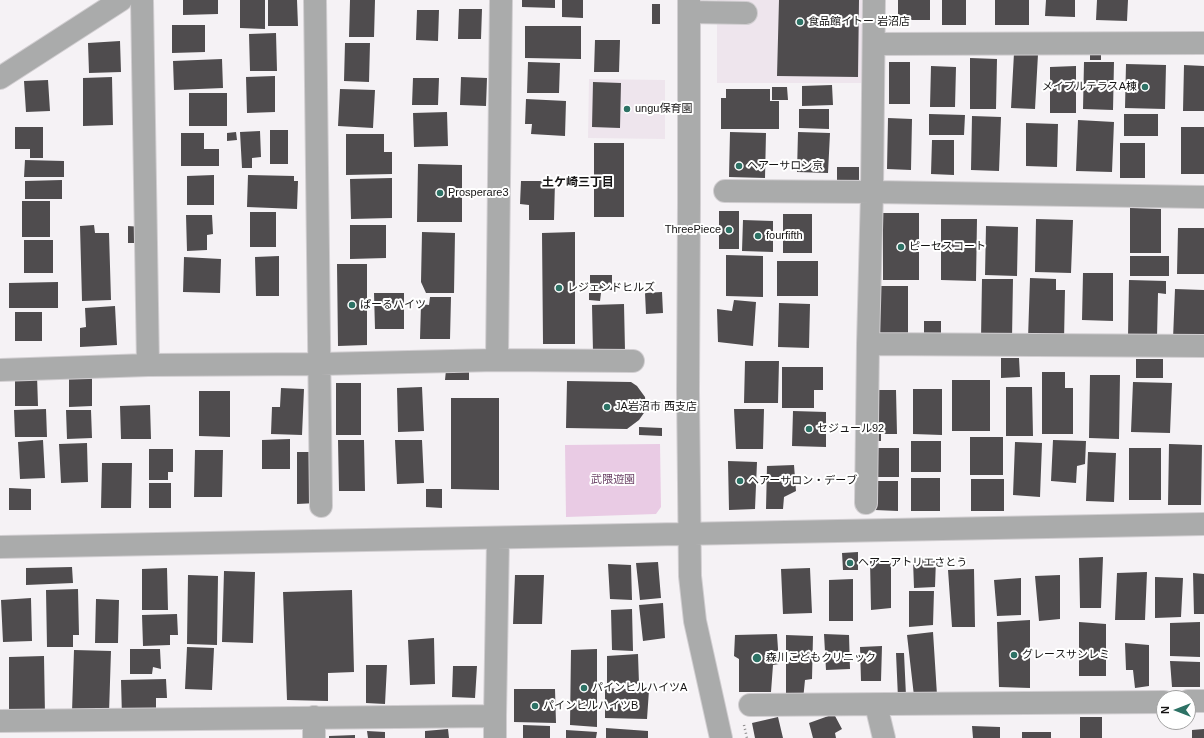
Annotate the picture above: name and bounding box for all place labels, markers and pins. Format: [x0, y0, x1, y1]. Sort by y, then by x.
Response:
place label: 食品館イトー 岩沼店 [808, 15, 910, 29]
marker: 食品館イトー 岩沼店 [795, 17, 805, 27]
place label: メイプルテラスA棟 [1042, 80, 1137, 94]
marker: メイプルテラスA棟 [1140, 82, 1150, 92]
place label: ungu保育園 [635, 102, 692, 116]
marker: ungu保育園 [622, 104, 632, 114]
place label: ヘアーサロン京 [747, 159, 823, 173]
marker: ヘアーサロン京 [734, 161, 744, 171]
place label: Prosperare3 [448, 186, 509, 200]
marker: Prosperare3 [435, 188, 445, 198]
place label: ThreePiece [665, 223, 721, 237]
marker: ThreePiece [724, 225, 734, 235]
place label: fourfifth [766, 229, 803, 243]
marker: fourfifth [753, 231, 763, 241]
place label: ピーセスコート [909, 240, 986, 254]
marker: ピーセスコート [896, 242, 906, 252]
place label: レジェンドヒルズ [567, 281, 655, 295]
marker: レジェンドヒルズ [554, 283, 564, 293]
place label: ぱーるハイツ [360, 298, 426, 312]
marker: ぱーるハイツ [347, 300, 357, 310]
place label: JA岩沼市 西支店 [615, 400, 697, 414]
marker: JA岩沼市 西支店 [602, 402, 612, 412]
place label: セジュール92 [817, 422, 884, 436]
marker: セジュール92 [804, 424, 814, 434]
place label: ヘアーサロン・デーブ [748, 474, 857, 488]
marker: ヘアーサロン・デーブ [735, 476, 745, 486]
place label: ヘアーアトリエさとう [858, 556, 967, 570]
marker: ヘアーアトリエさとう [845, 558, 855, 568]
place label: グレースサンレミ [1022, 648, 1110, 662]
marker: グレースサンレミ [1009, 650, 1019, 660]
place label: 森川こどもクリニック [766, 651, 876, 665]
marker: 森川こどもクリニック [751, 652, 763, 664]
place label: パインヒルハイツA [592, 681, 687, 695]
marker: パインヒルハイツA [579, 683, 589, 693]
place label: パインヒルハイツB [543, 699, 638, 713]
marker: パインヒルハイツB [530, 701, 540, 711]

